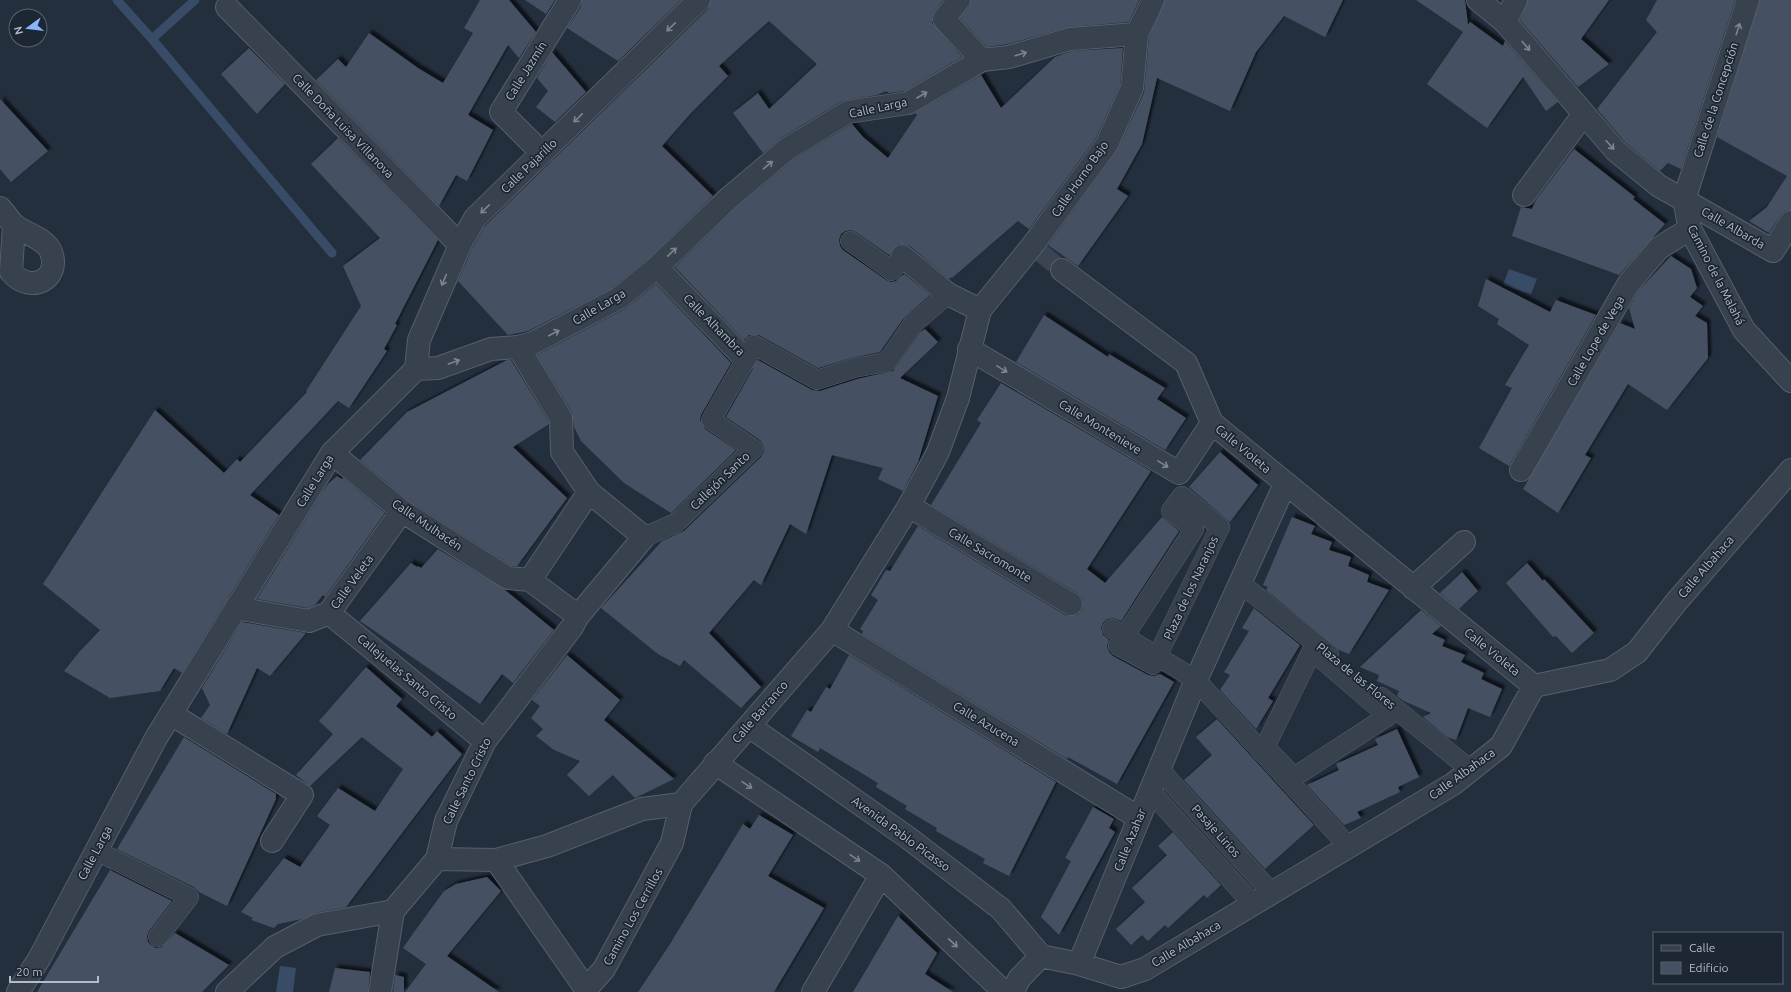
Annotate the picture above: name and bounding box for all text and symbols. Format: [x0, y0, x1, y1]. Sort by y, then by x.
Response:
north arrow [8, 8, 48, 48]
one-way arrow [666, 22, 676, 32]
one-way arrow [1735, 23, 1742, 36]
text: N [11, 25, 25, 36]
street label: Calle Jazmín [502, 39, 549, 103]
one-way arrow [1521, 41, 1530, 52]
street label: Calle de la Concepción [1691, 41, 1740, 159]
one-way arrow [1014, 50, 1027, 57]
street label: Calle Doña Luisa Villanova [290, 71, 397, 180]
one-way arrow [916, 91, 928, 99]
street label: Calle Larga [848, 95, 908, 120]
one-way arrow [573, 113, 583, 123]
street label: Calle Pajarillo [498, 136, 559, 195]
street label: Calle Horno Bajo [1049, 138, 1111, 219]
one-way arrow [1606, 140, 1615, 150]
one-way arrow [763, 160, 774, 169]
one-way arrow [480, 204, 490, 214]
street label: Calle Albarda [1699, 204, 1767, 251]
street label: Camino de la Malahá [1685, 222, 1747, 327]
one-way arrow [667, 247, 677, 257]
one-way arrow [440, 274, 448, 286]
street label: Calle Larga [570, 286, 628, 327]
street label: Calle Alhambra [681, 291, 748, 358]
street label: Calle Lope de Vega [1564, 293, 1627, 388]
one-way arrow [548, 328, 560, 336]
one-way arrow [447, 358, 459, 366]
one-way arrow [997, 365, 1008, 373]
street label: Calle Montenieve [1057, 397, 1144, 456]
street label: Calle Violeta [1213, 422, 1273, 475]
street label: Callejón Santo [687, 449, 752, 512]
street label: Calle Larga [293, 452, 336, 509]
one-way arrow [1157, 460, 1169, 468]
street label: Calle Mulhacén [390, 496, 465, 553]
street label: Calle Sacromonte [946, 525, 1034, 584]
street label: Calle Albahaca [1675, 533, 1736, 600]
street label: Plaza de los Naranjos [1161, 534, 1220, 642]
street label: Calle Veleta [328, 552, 376, 611]
street label: Calle Violeta [1462, 625, 1523, 678]
street label: Callejuelas Santo Cristo [355, 631, 460, 722]
street label: Plaza de las Flores [1314, 640, 1398, 711]
street label: Calle Barranco [729, 678, 790, 745]
street label: Calle Azucena [951, 699, 1022, 748]
street label: Calle Santo Cristo [440, 735, 493, 826]
street label: Calle Albahaca [1426, 745, 1497, 802]
one-way arrow [742, 781, 753, 789]
street label: Avenida Pablo Picasso [850, 794, 953, 874]
street label: Pasaje Lirios [1190, 802, 1243, 859]
street label: Calle Azahar [1111, 806, 1148, 873]
street label: Calle Larga [75, 824, 114, 882]
one-way arrow [849, 854, 860, 862]
street label: Camino Los Cerrillos [600, 866, 665, 968]
street label: Calle Albahaca [1149, 918, 1223, 969]
legend [1653, 932, 1783, 984]
one-way arrow [948, 938, 958, 948]
text: Calle [1689, 941, 1715, 954]
scale bar [10, 958, 98, 984]
text: Edificio [1689, 961, 1729, 974]
text: 20 m [16, 965, 43, 978]

